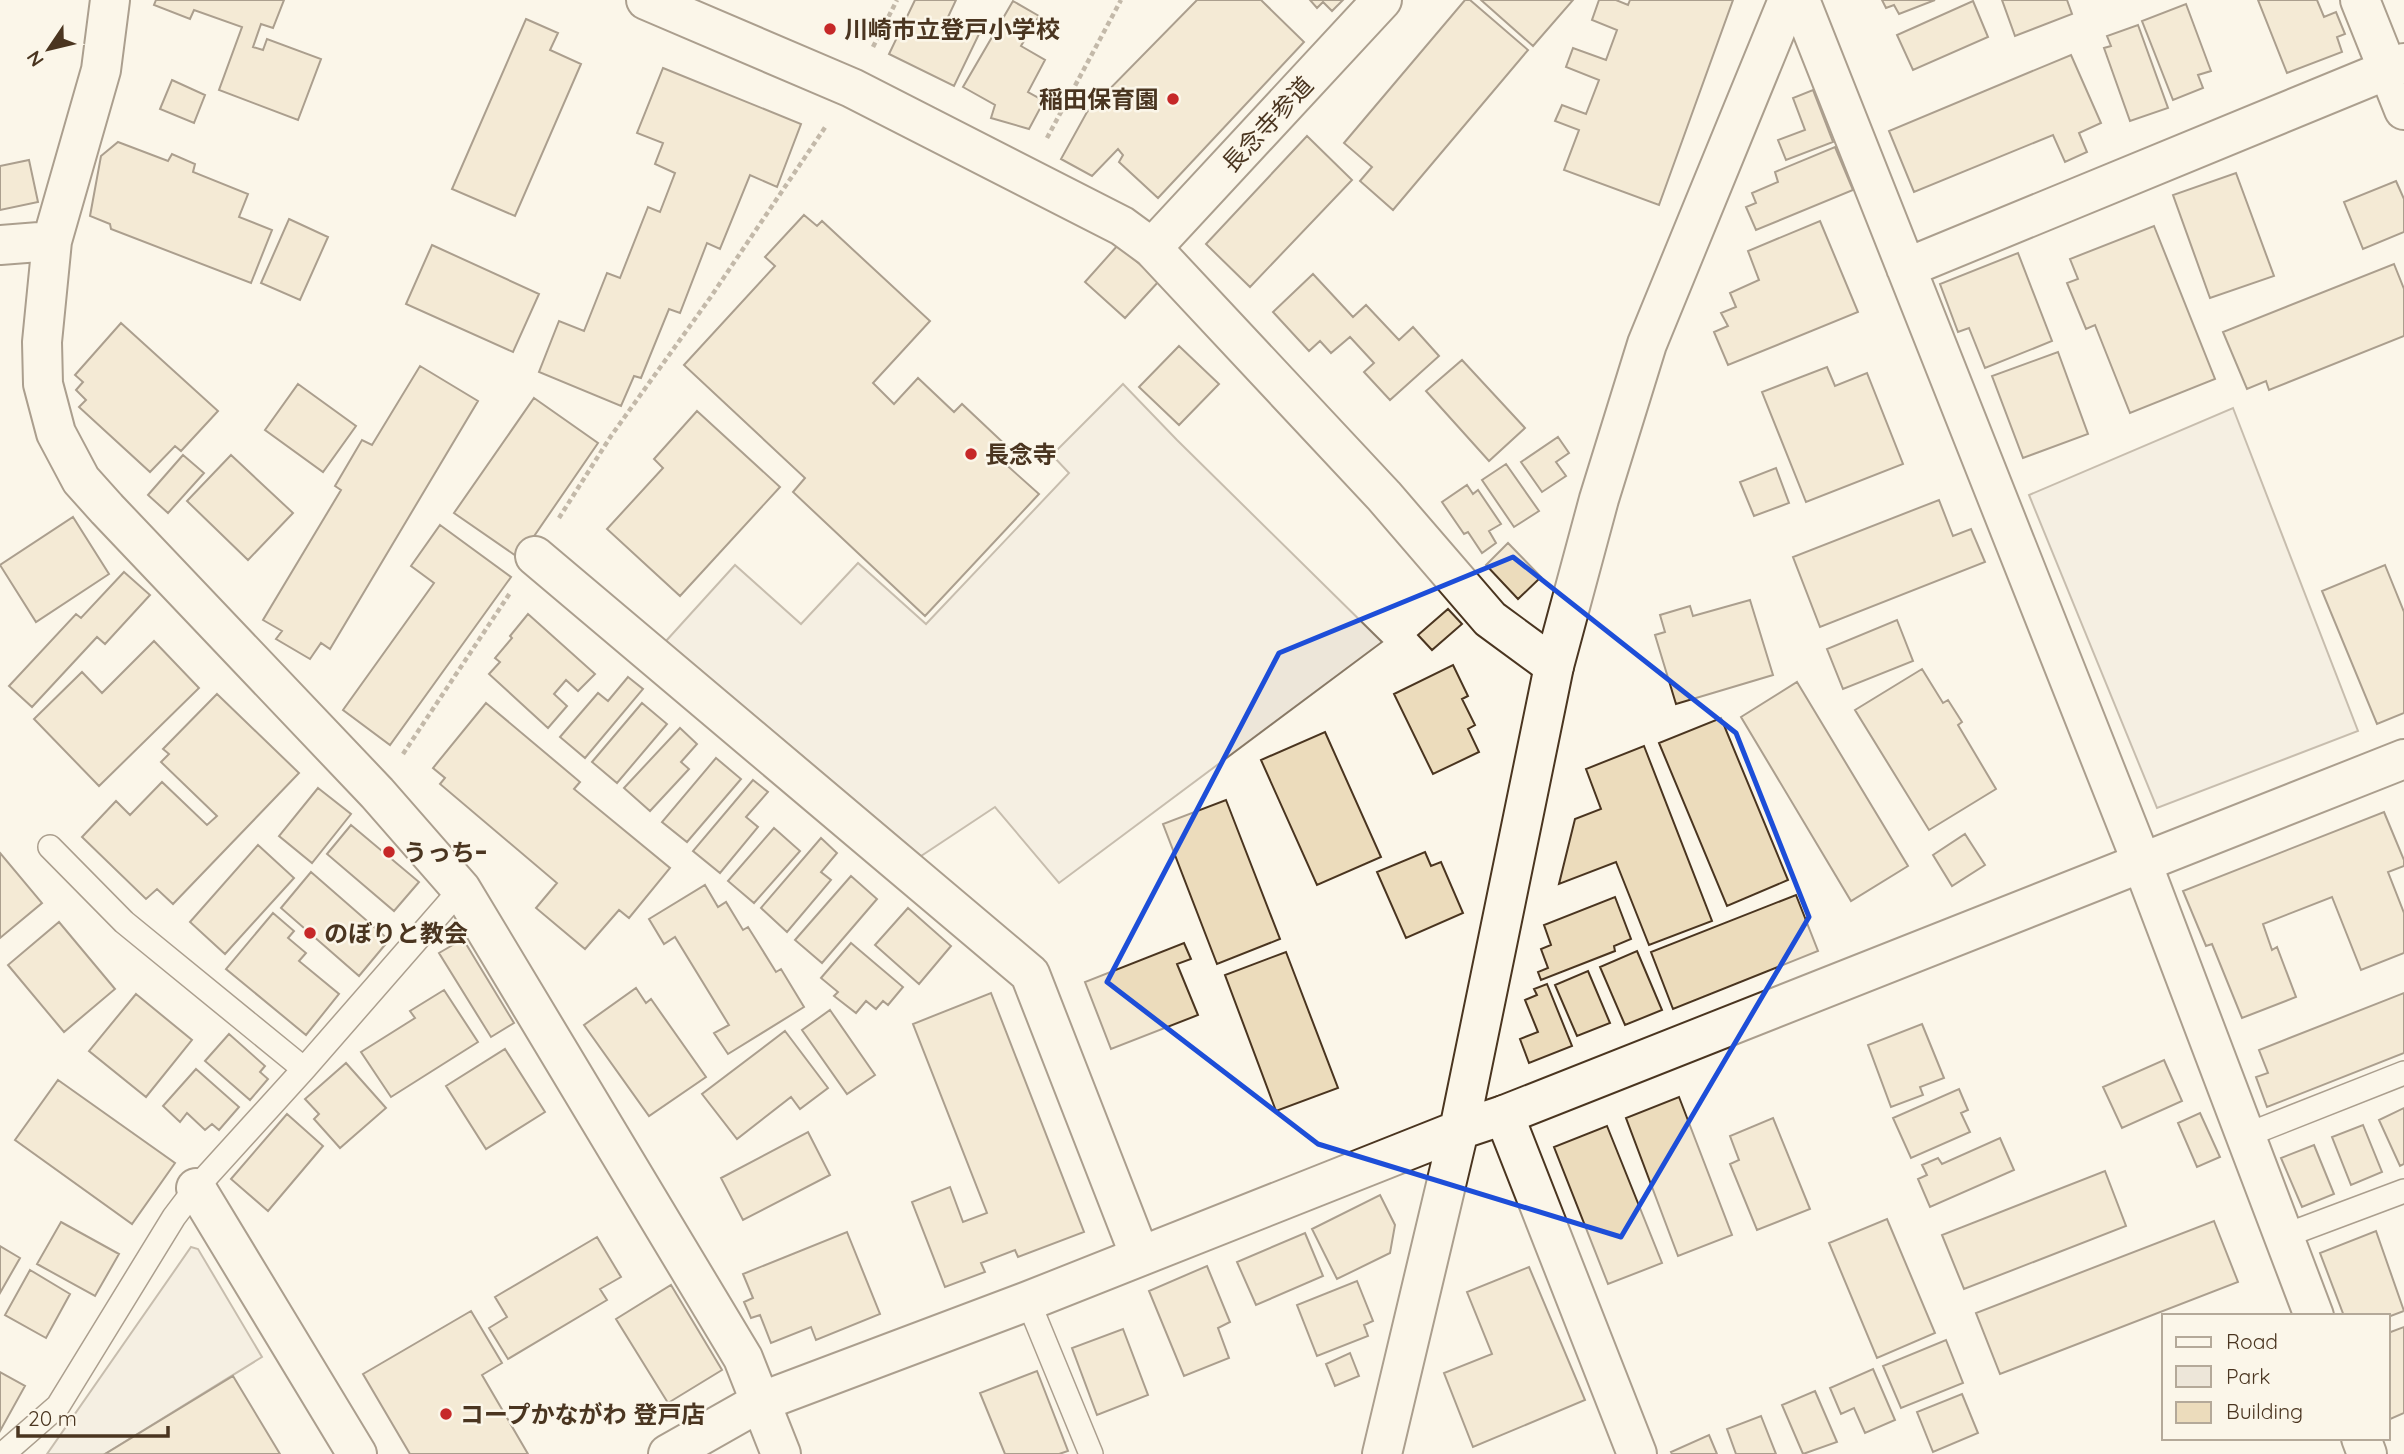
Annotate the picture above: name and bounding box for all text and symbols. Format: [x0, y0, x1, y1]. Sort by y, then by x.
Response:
north arrow [14, 14, 84, 84]
place label: 川崎市立登戸小学校 [844, 14, 1060, 44]
marker: 川崎市立登戸小学校 [822, 21, 838, 37]
text: N [21, 46, 49, 71]
street label: 長念寺参道 [1215, 70, 1319, 178]
place label: 稲田保育園 [1039, 84, 1159, 114]
marker: 稲田保育園 [1165, 91, 1181, 107]
place label: 長念寺 [985, 439, 1057, 469]
marker: 長念寺 [963, 446, 979, 462]
place label: うっちｰ [403, 837, 487, 867]
marker: うっちｰ [381, 844, 397, 860]
place label: のぼりと教会 [324, 918, 468, 948]
marker: のぼりと教会 [302, 925, 318, 941]
legend [2162, 1314, 2390, 1440]
text: Road [2226, 1328, 2278, 1354]
text: Park [2226, 1363, 2270, 1389]
scale bar [18, 1394, 168, 1438]
text: Building [2226, 1398, 2303, 1424]
place label: コープかながわ 登戸店 [460, 1399, 705, 1429]
text: 20 m [28, 1405, 77, 1431]
marker: コープかながわ 登戸店 [438, 1406, 454, 1422]

